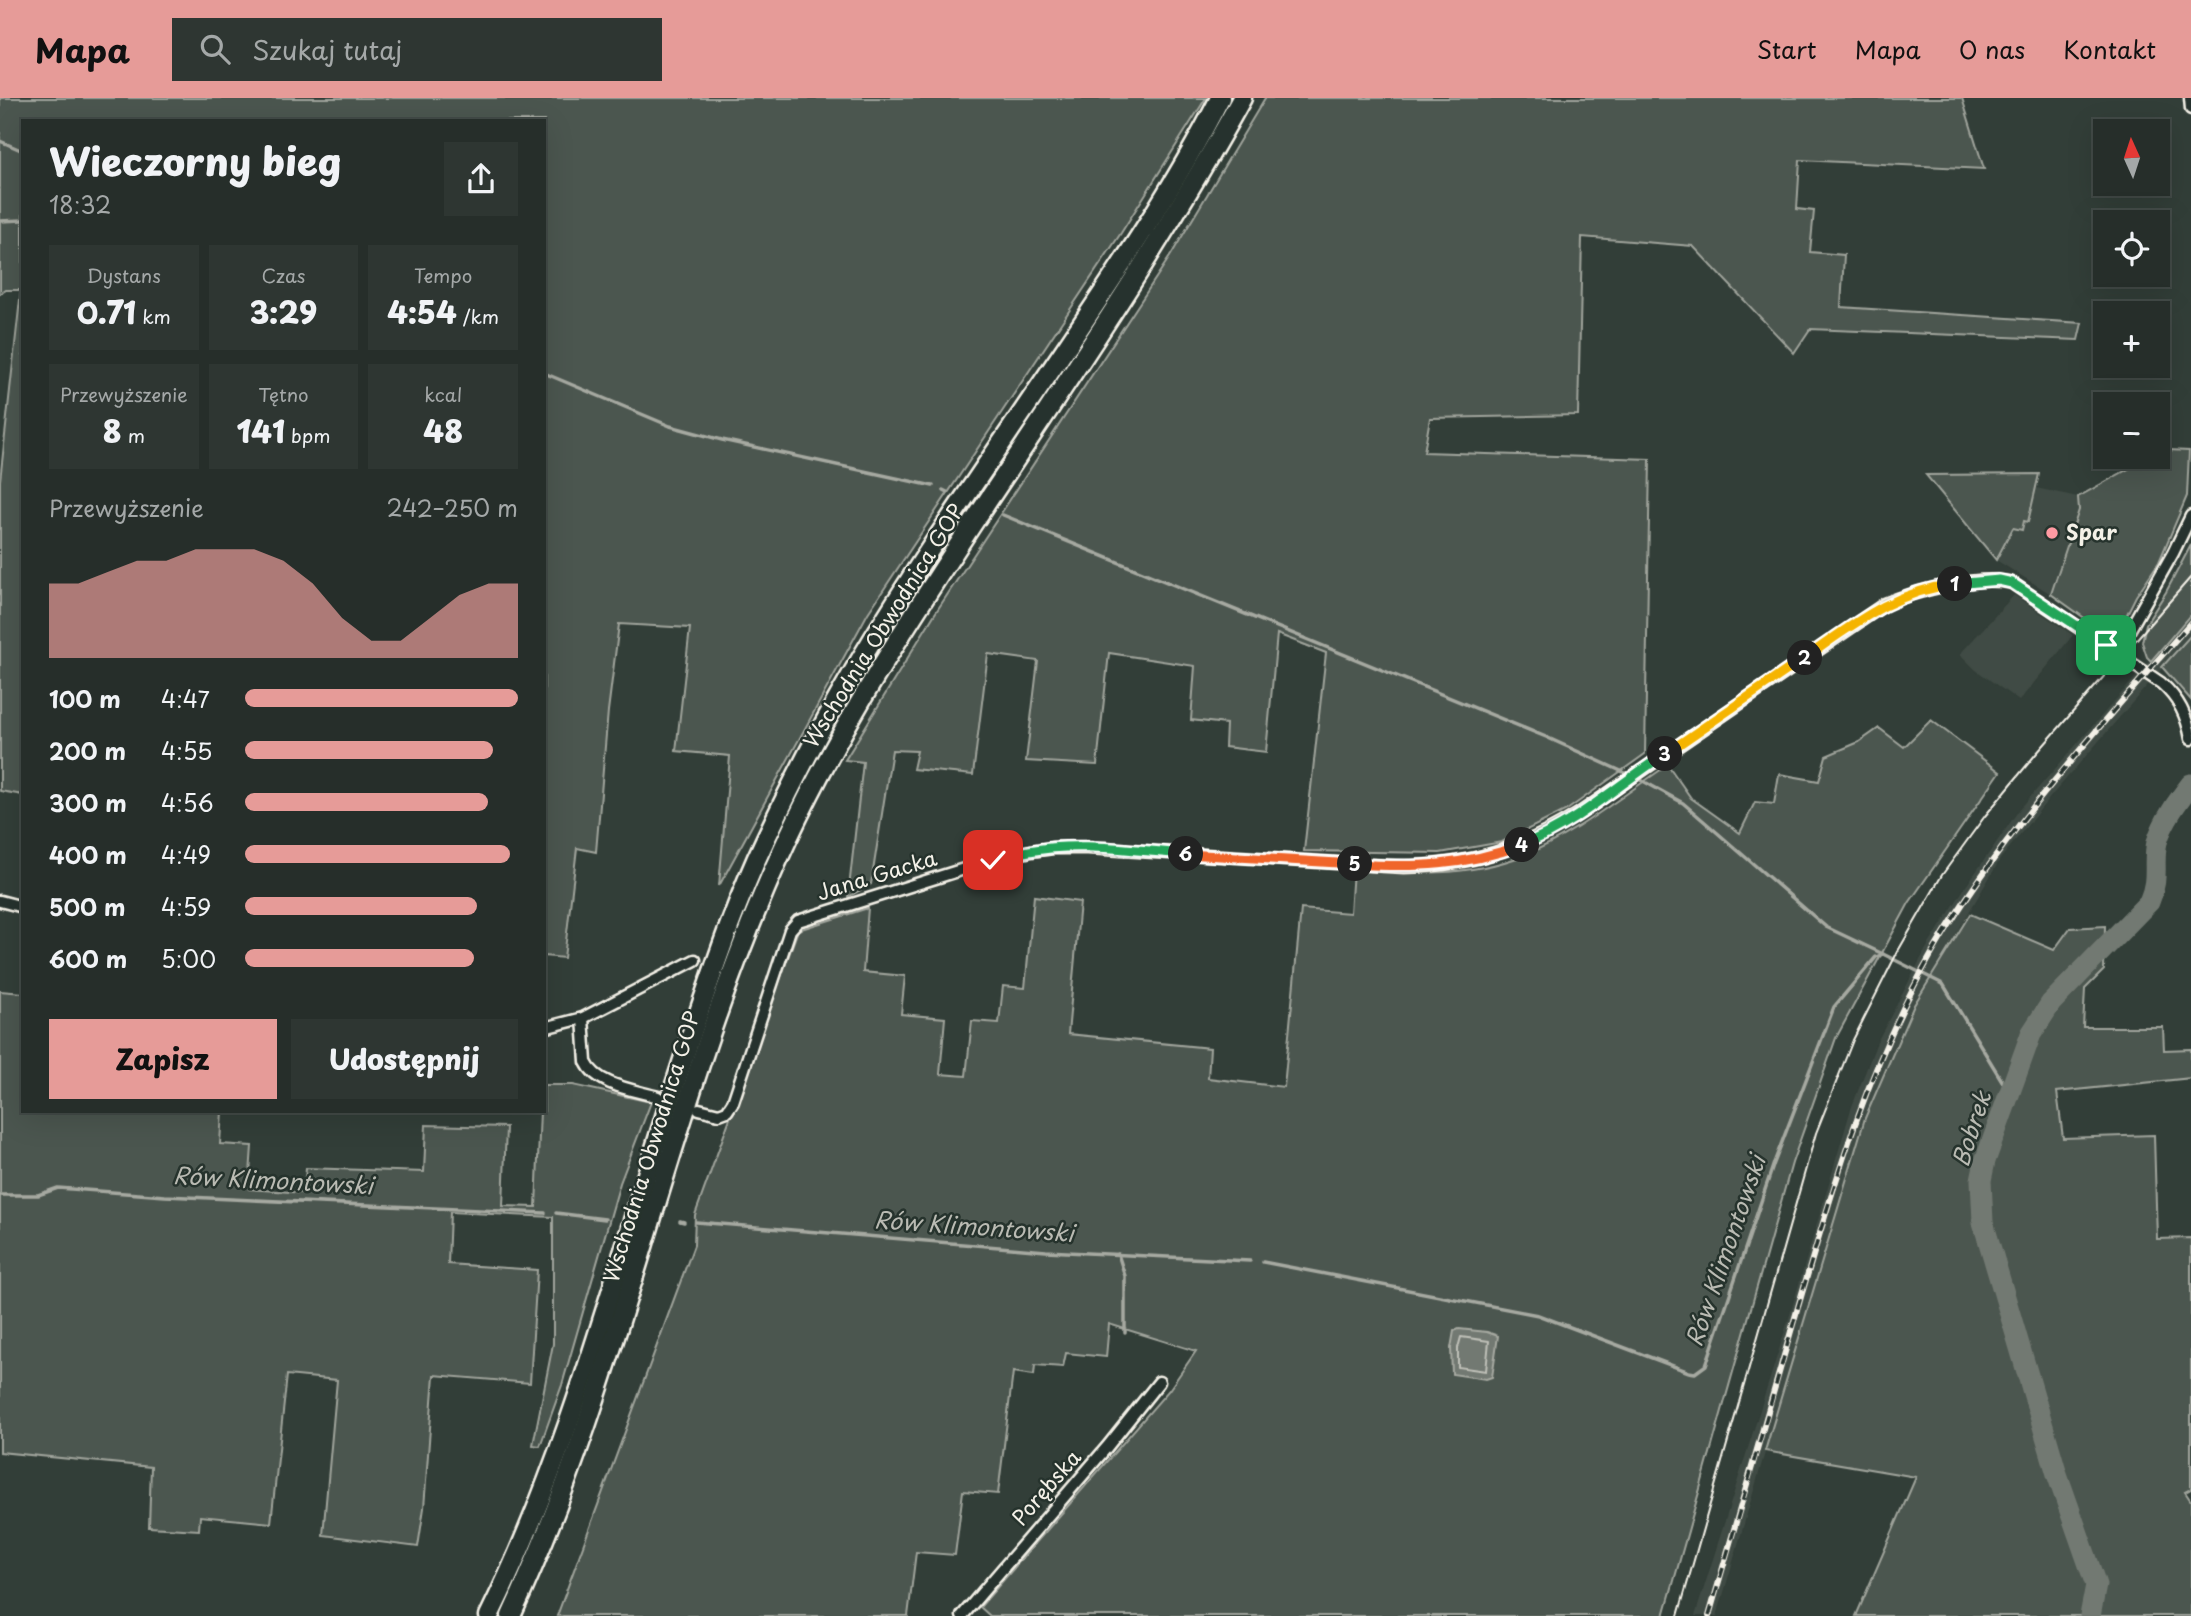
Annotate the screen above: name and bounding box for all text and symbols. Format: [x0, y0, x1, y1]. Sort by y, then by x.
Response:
search box [172, 18, 662, 81]
text: Mapa [35, 24, 130, 74]
icon: search [196, 30, 234, 68]
text: Szukaj tutaj [252, 30, 402, 69]
text: Start [1757, 31, 1817, 67]
text: Mapa [1855, 31, 1921, 67]
text: O nas [1959, 31, 2025, 67]
text: Kontakt [2063, 31, 2156, 67]
north arrow [2093, 119, 2170, 196]
map controls [2093, 119, 2170, 469]
text: Wieczorny bieg [49, 132, 341, 189]
button: share [444, 142, 518, 216]
text: 18:32 [49, 187, 111, 222]
button: locate [2093, 210, 2170, 287]
text: Dystans [87, 261, 161, 289]
text: Czas [261, 261, 306, 289]
text: Tempo [414, 261, 472, 289]
text: 0.71 [77, 289, 136, 334]
text: 3:29 [250, 289, 317, 334]
text: 4:54 [387, 289, 457, 334]
button: + [2093, 301, 2170, 378]
text: km [136, 302, 171, 330]
text: /km [457, 302, 499, 330]
text: Przewyższenie [60, 380, 188, 408]
text: Tętno [258, 380, 309, 408]
text: kcal [424, 380, 462, 408]
button: − [2093, 392, 2170, 469]
text: 8 [103, 408, 121, 453]
text: 141 [237, 408, 285, 453]
text: 48 [423, 408, 463, 453]
text: m [121, 421, 145, 449]
text: bpm [285, 421, 330, 449]
text: Przewyższenie [49, 490, 204, 525]
text: 242–250 m [387, 490, 518, 525]
street label: Wschodnia Obwodnica GOP [794, 497, 971, 753]
place label: Spar [2066, 515, 2117, 547]
marker: Spar [2044, 525, 2060, 541]
pin: 1 [1938, 566, 1972, 602]
text: 1 [1950, 569, 1959, 597]
pin [2076, 615, 2136, 675]
icon: arrive [2087, 626, 2125, 664]
pin: 2 [1787, 640, 1822, 676]
text: 2 [1798, 643, 1811, 671]
text: 100 m [49, 681, 121, 716]
text: 4:47 [161, 681, 210, 716]
text: 200 m [49, 733, 126, 768]
text: 4:55 [161, 733, 212, 768]
pin: 3 [1648, 736, 1682, 772]
text: 3 [1658, 739, 1671, 767]
text: 300 m [49, 785, 127, 820]
text: 4:56 [161, 785, 214, 820]
pin: 4 [1504, 828, 1540, 862]
pin [963, 830, 1023, 890]
text: 4 [1515, 830, 1528, 858]
pin: 6 [1168, 836, 1204, 872]
text: 400 m [49, 837, 127, 872]
text: 4:49 [161, 837, 211, 872]
text: 6 [1179, 839, 1192, 867]
street label: Jana Gacka [812, 841, 940, 908]
icon: check [974, 841, 1012, 879]
pin: 5 [1338, 846, 1372, 882]
text: 5 [1348, 849, 1361, 877]
text: 500 m [49, 889, 126, 924]
text: 4:59 [161, 889, 211, 924]
text: 600 m [49, 941, 127, 976]
text: 5:00 [161, 941, 216, 976]
street label: Wschodnia Obwodnica GOP [593, 1006, 707, 1286]
button: Zapisz [49, 1019, 277, 1099]
button: Udostępnij [291, 1019, 518, 1099]
water label: Bobrek [1942, 1085, 1999, 1171]
water label: Rów Klimontowski [1675, 1147, 1775, 1351]
water label: Rów Klimontowski [172, 1157, 377, 1202]
water label: Rów Klimontowski [873, 1201, 1079, 1250]
street label: Porębska [1003, 1442, 1088, 1532]

